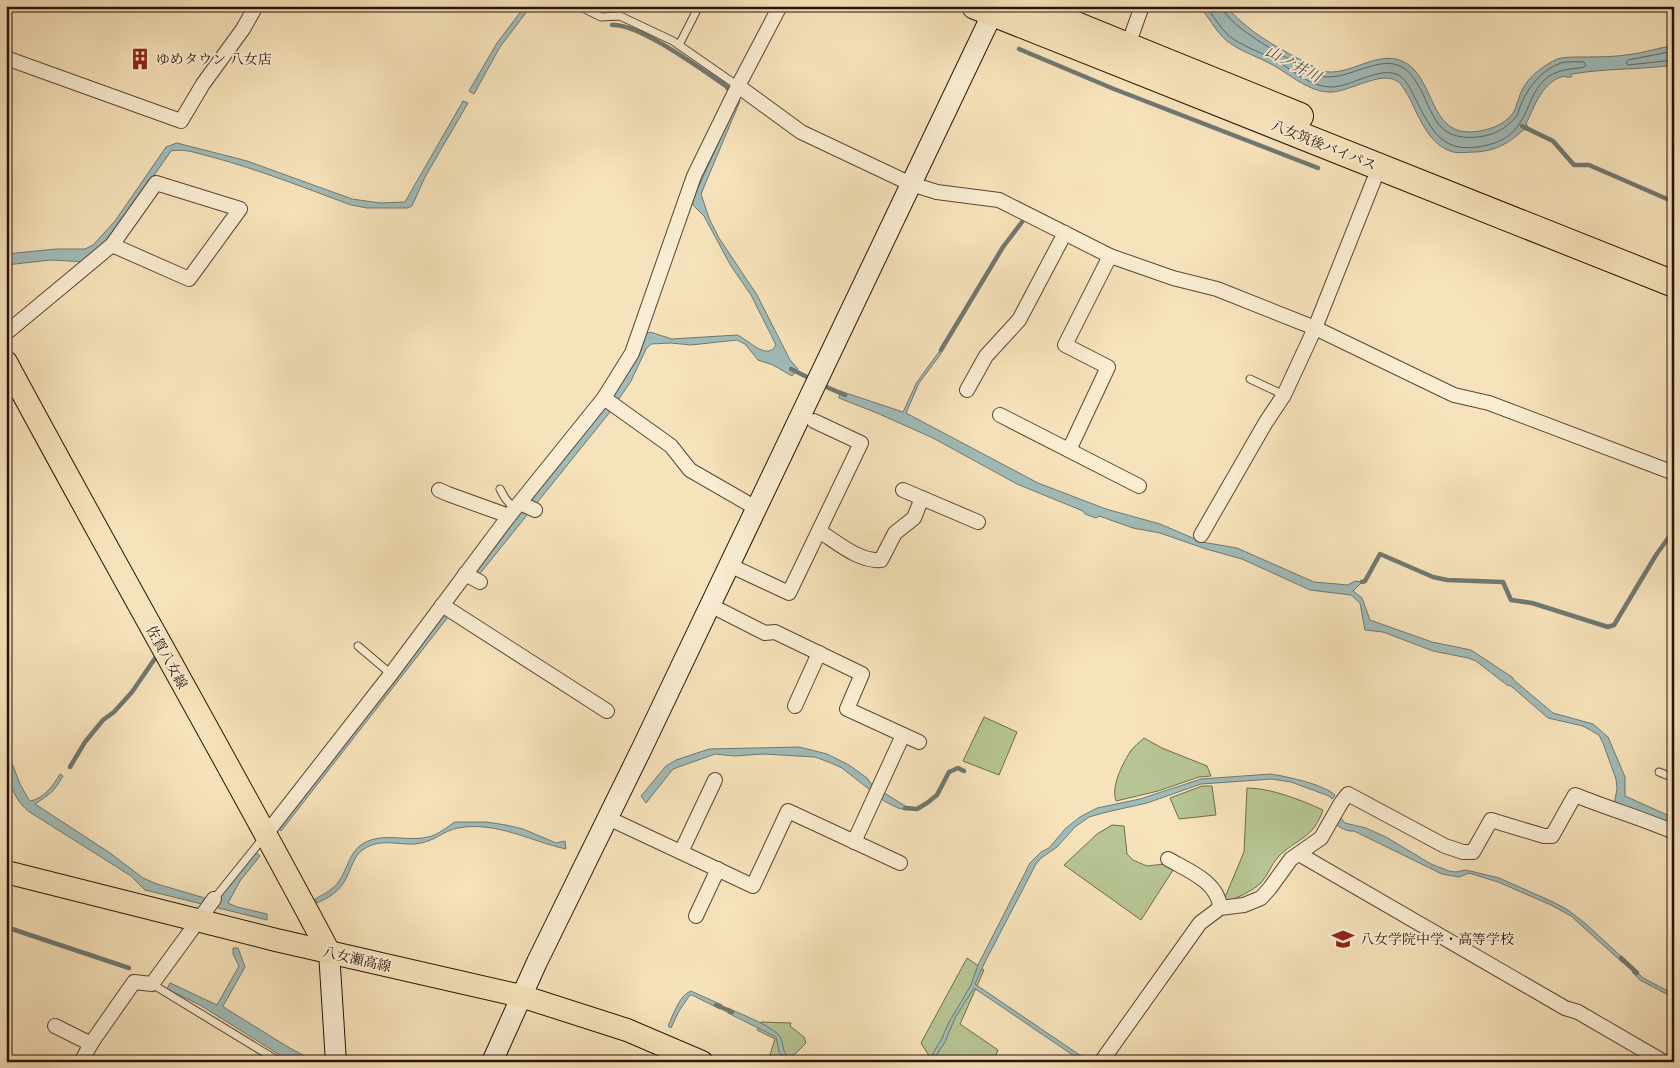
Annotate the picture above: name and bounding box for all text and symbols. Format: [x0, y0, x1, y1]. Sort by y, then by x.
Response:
water label: 山ノ井川 [1262, 41, 1326, 87]
building icon: ゆめタウン 八女店 [127, 46, 153, 72]
place label: ゆめタウン 八女店 [156, 50, 272, 68]
street label: 八女筑後バイパス [1269, 116, 1379, 174]
street label: 佐賀八女線 [142, 622, 192, 692]
school or university icon: 八女学院中学・高等学校 [1330, 926, 1356, 952]
place label: 八女学院中学・高等学校 [1360, 930, 1514, 948]
street label: 八女瀬高線 [321, 942, 393, 976]

